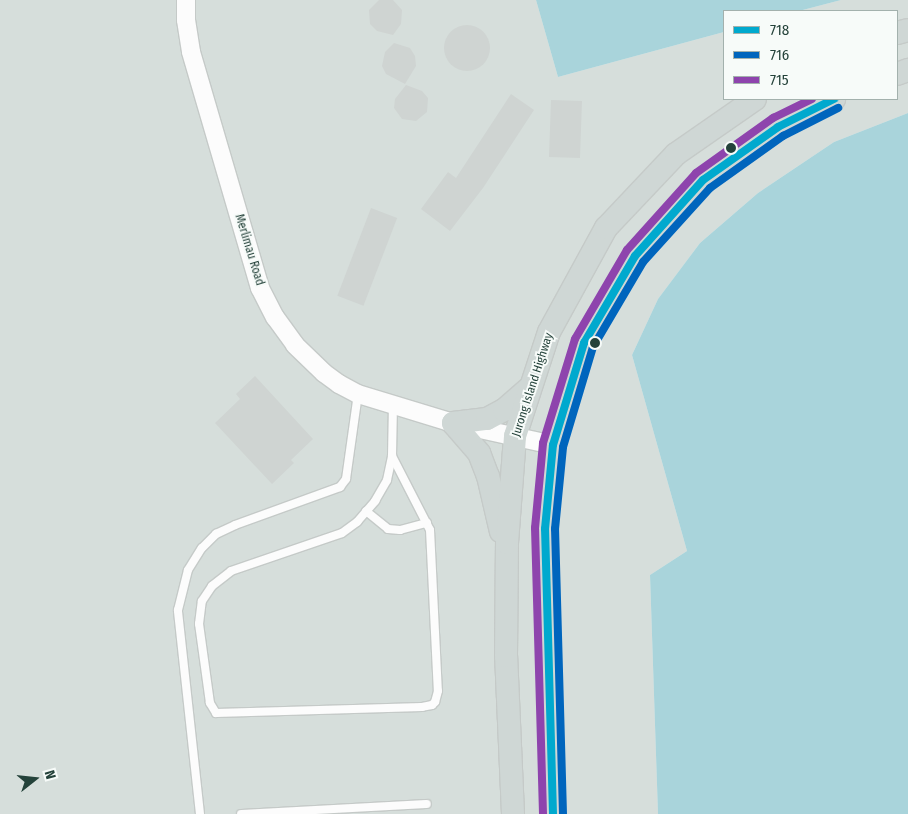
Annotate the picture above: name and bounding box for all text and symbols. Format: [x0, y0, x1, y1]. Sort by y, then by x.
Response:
legend [723, 10, 898, 100]
text: 718 [770, 21, 789, 39]
text: 716 [770, 46, 789, 64]
text: 715 [770, 71, 789, 89]
unlabelled marker [726, 143, 736, 153]
street label: Merlimau Road [231, 213, 267, 287]
street label: Jurong Island Highway [509, 331, 557, 439]
unlabelled marker [590, 338, 600, 348]
north arrow [10, 754, 60, 804]
text: N [41, 768, 59, 781]

